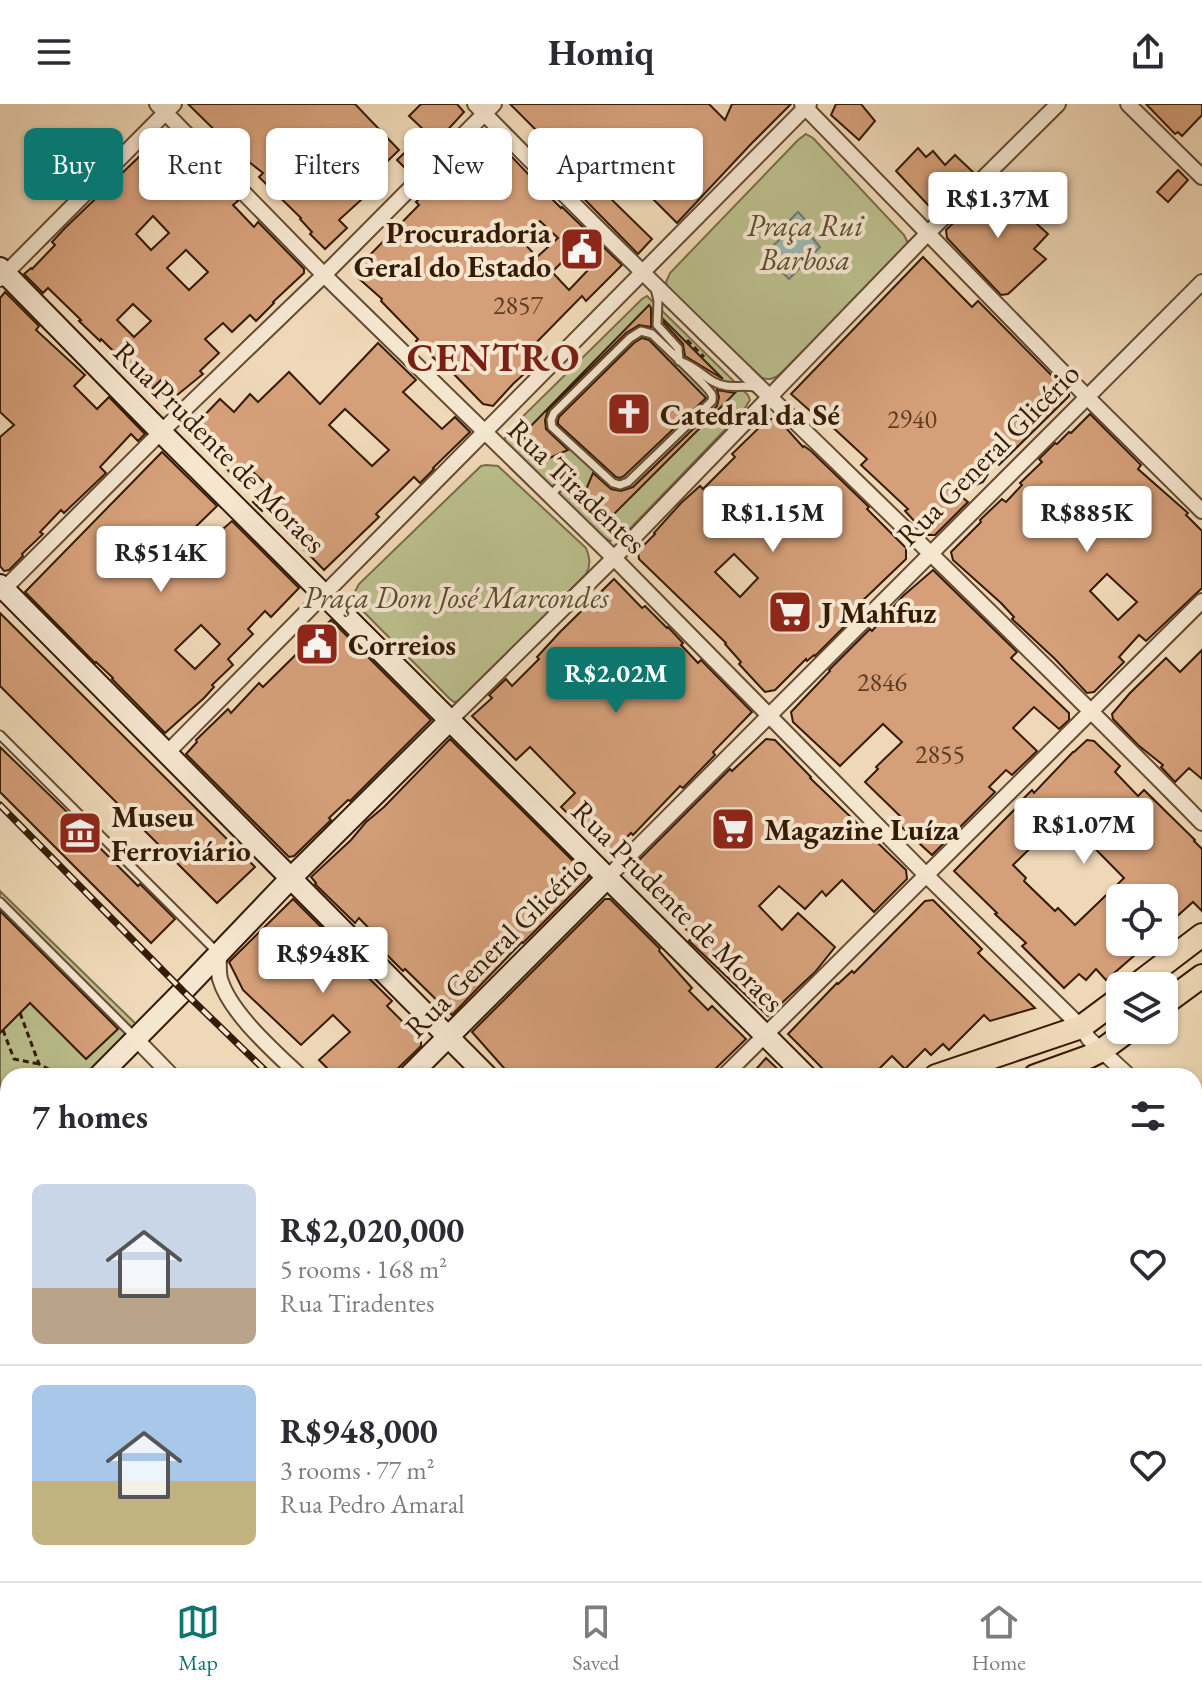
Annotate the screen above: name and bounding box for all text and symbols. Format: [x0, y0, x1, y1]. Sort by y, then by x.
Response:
text: Homiq [548, 29, 654, 76]
icon: menu [32, 30, 76, 74]
icon: share [1126, 30, 1170, 74]
chip: Buy [24, 128, 123, 200]
chip: Rent [139, 128, 250, 200]
chip: Filters [266, 128, 388, 200]
chip: New [404, 128, 512, 200]
chip: Apartment [528, 128, 703, 200]
pin: R$1.37M [924, 172, 1072, 240]
text: R$1.37M [946, 181, 1050, 215]
park label: Praça Rui Barbosa [747, 206, 865, 279]
place label: Procuradoria Geral do Estado [354, 213, 552, 286]
public building icon: Procuradoria Geral do Estado [558, 225, 606, 273]
house number: 2857 [493, 288, 543, 322]
street label: Rua Prudente de Moraes [105, 332, 335, 562]
district label: CENTRO [407, 333, 581, 382]
street label: Rua General Glicério [888, 354, 1088, 554]
church icon: Catedral da Sé [605, 390, 653, 438]
place label: Catedral da Sé [660, 395, 840, 434]
house number: 2940 [887, 402, 937, 436]
street label: Rua Tiradentes [499, 410, 655, 562]
pin: R$1.15M [699, 486, 847, 554]
pin: R$885K [1022, 486, 1152, 554]
text: R$1.15M [721, 495, 825, 529]
text: R$885K [1041, 495, 1133, 529]
pin: R$514K [96, 526, 226, 594]
text: R$514K [115, 535, 207, 569]
park label: Praça Dom José Marcondes [303, 578, 610, 617]
supermarket icon: J Mahfuz [766, 588, 814, 636]
place label: J Mahfuz [818, 593, 936, 632]
public building icon: Correios [293, 620, 341, 668]
place label: Correios [348, 625, 456, 664]
pin: R$2.02M [542, 647, 690, 715]
text: R$2.02M [564, 656, 668, 690]
house number: 2846 [857, 665, 907, 699]
house number: 2855 [915, 737, 965, 771]
street label: Rua Prudente de Moraes [563, 791, 793, 1021]
place label: Museu Ferroviário [111, 797, 251, 870]
pin: R$1.07M [1010, 798, 1158, 866]
supermarket icon: Magazine Luíza [709, 805, 757, 853]
text: R$1.07M [1032, 807, 1136, 841]
museum icon: Museu Ferroviário [56, 809, 104, 857]
place label: Magazine Luíza [764, 810, 960, 849]
street label: Rua General Glicério [396, 846, 596, 1046]
map controls [1106, 884, 1178, 1044]
button: locate [1106, 884, 1178, 956]
pin: R$948K [258, 927, 388, 995]
text: R$948K [277, 936, 369, 970]
button: layers [1106, 972, 1178, 1044]
text: 7 homes [32, 1094, 148, 1138]
icon: filters [1126, 1094, 1170, 1138]
text: R$2,020,000 [280, 1208, 464, 1252]
icon: home [96, 1216, 192, 1312]
icon: heart [1126, 1242, 1170, 1286]
text: 5 rooms · 168 m² [280, 1252, 447, 1286]
text: Rua Tiradentes [280, 1286, 434, 1320]
text: R$948,000 [280, 1409, 438, 1453]
icon: home [96, 1417, 192, 1513]
icon: heart [1126, 1443, 1170, 1487]
text: 3 rooms · 77 m² [280, 1453, 435, 1487]
text: Rua Pedro Amaral [280, 1487, 465, 1521]
tab: Map [176, 1600, 220, 1677]
tab: Saved [572, 1600, 619, 1677]
tab: Home [972, 1600, 1026, 1677]

